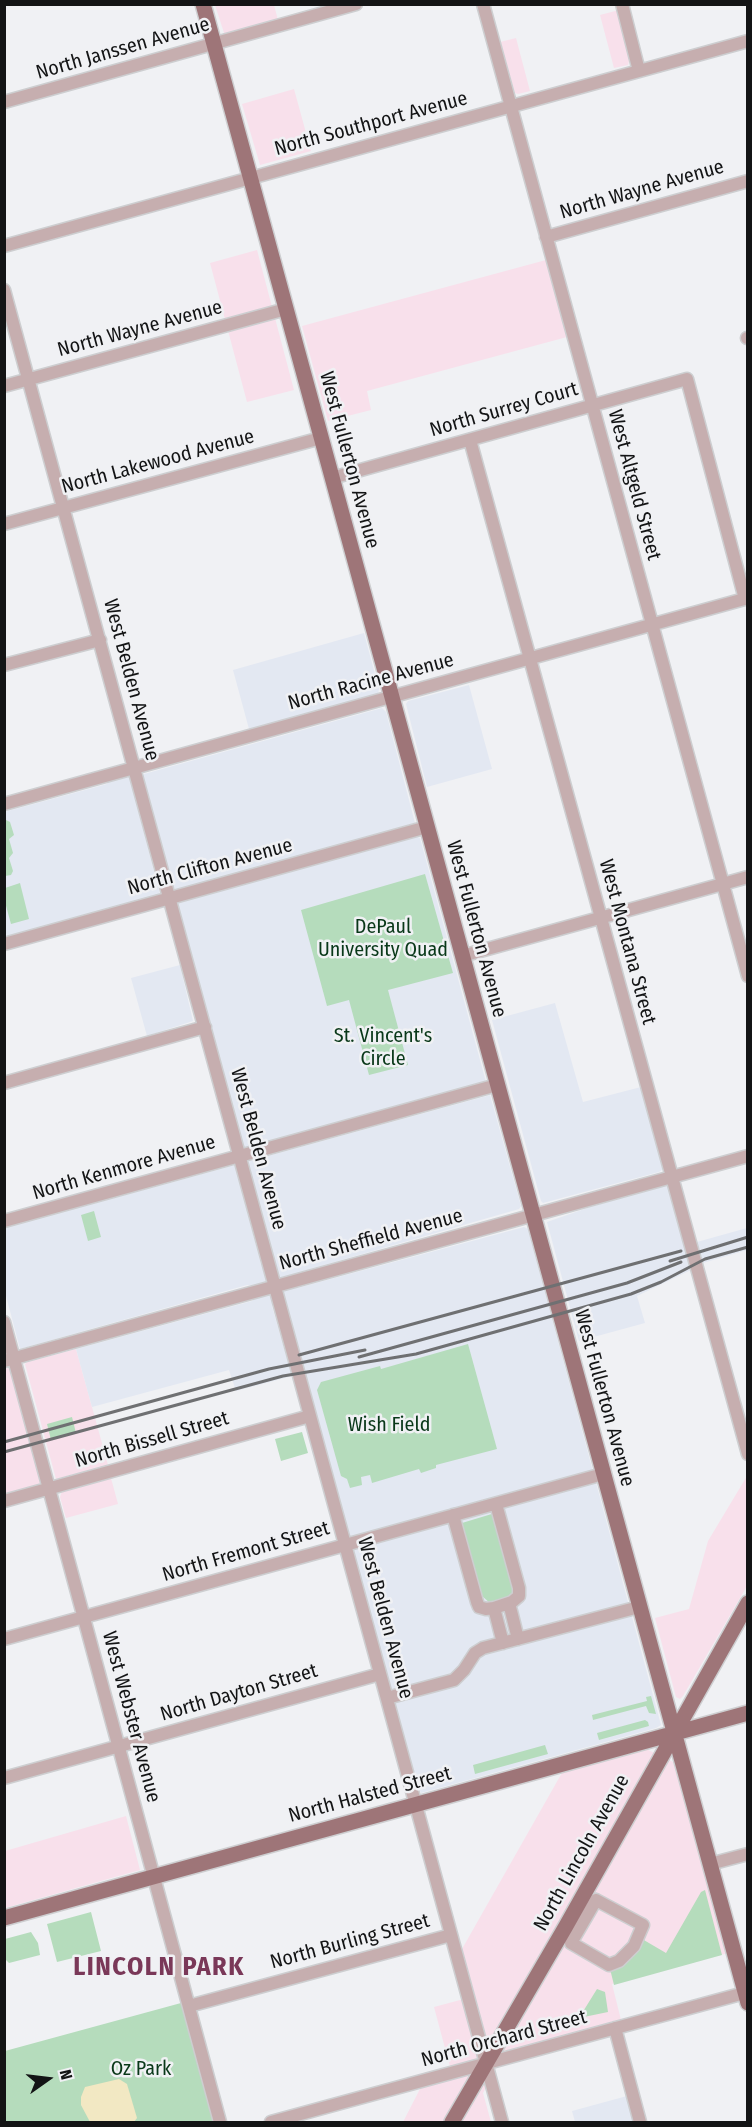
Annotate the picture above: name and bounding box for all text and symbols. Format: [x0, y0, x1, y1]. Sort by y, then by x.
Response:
street label: North Janssen Avenue [34, 13, 212, 85]
street label: North Southport Avenue [272, 87, 470, 161]
street label: North Wayne Avenue [557, 155, 727, 225]
street label: North Wayne Avenue [55, 295, 225, 363]
street label: West Fullerton Avenue [314, 369, 384, 551]
street label: North Surrey Court [427, 377, 581, 443]
street label: West Altgeld Street [602, 407, 666, 563]
street label: North Lakewood Avenue [59, 425, 257, 499]
street label: West Belden Avenue [98, 597, 164, 763]
street label: North Racine Avenue [285, 648, 457, 716]
street label: North Clifton Avenue [125, 833, 295, 901]
street label: West Fullerton Avenue [441, 838, 511, 1020]
street label: West Montana Street [593, 857, 661, 1027]
park label: DePaul University Quad [318, 915, 448, 962]
park label: St. Vincent's Circle [334, 1024, 432, 1071]
street label: West Belden Avenue [225, 1066, 291, 1232]
street label: North Kenmore Avenue [30, 1130, 218, 1206]
street label: North Sheffield Avenue [277, 1204, 465, 1276]
street label: West Fullerton Avenue [569, 1307, 639, 1489]
street label: North Bissell Street [72, 1407, 232, 1473]
park label: Wish Field [348, 1413, 430, 1437]
street label: North Fremont Street [160, 1517, 332, 1587]
street label: West Belden Avenue [352, 1535, 418, 1701]
street label: West Webster Avenue [97, 1629, 165, 1805]
street label: North Dayton Street [158, 1659, 320, 1727]
street label: North Halsted Street [286, 1762, 454, 1828]
street label: North Lincoln Avenue [529, 1771, 635, 1935]
street label: North Burling Street [268, 1909, 432, 1975]
district label: LINCOLN PARK [73, 1952, 245, 1984]
street label: North Orchard Street [419, 2005, 589, 2073]
north arrow [18, 2049, 78, 2109]
park label: Oz Park [111, 2057, 171, 2081]
text: N [56, 2068, 76, 2081]

